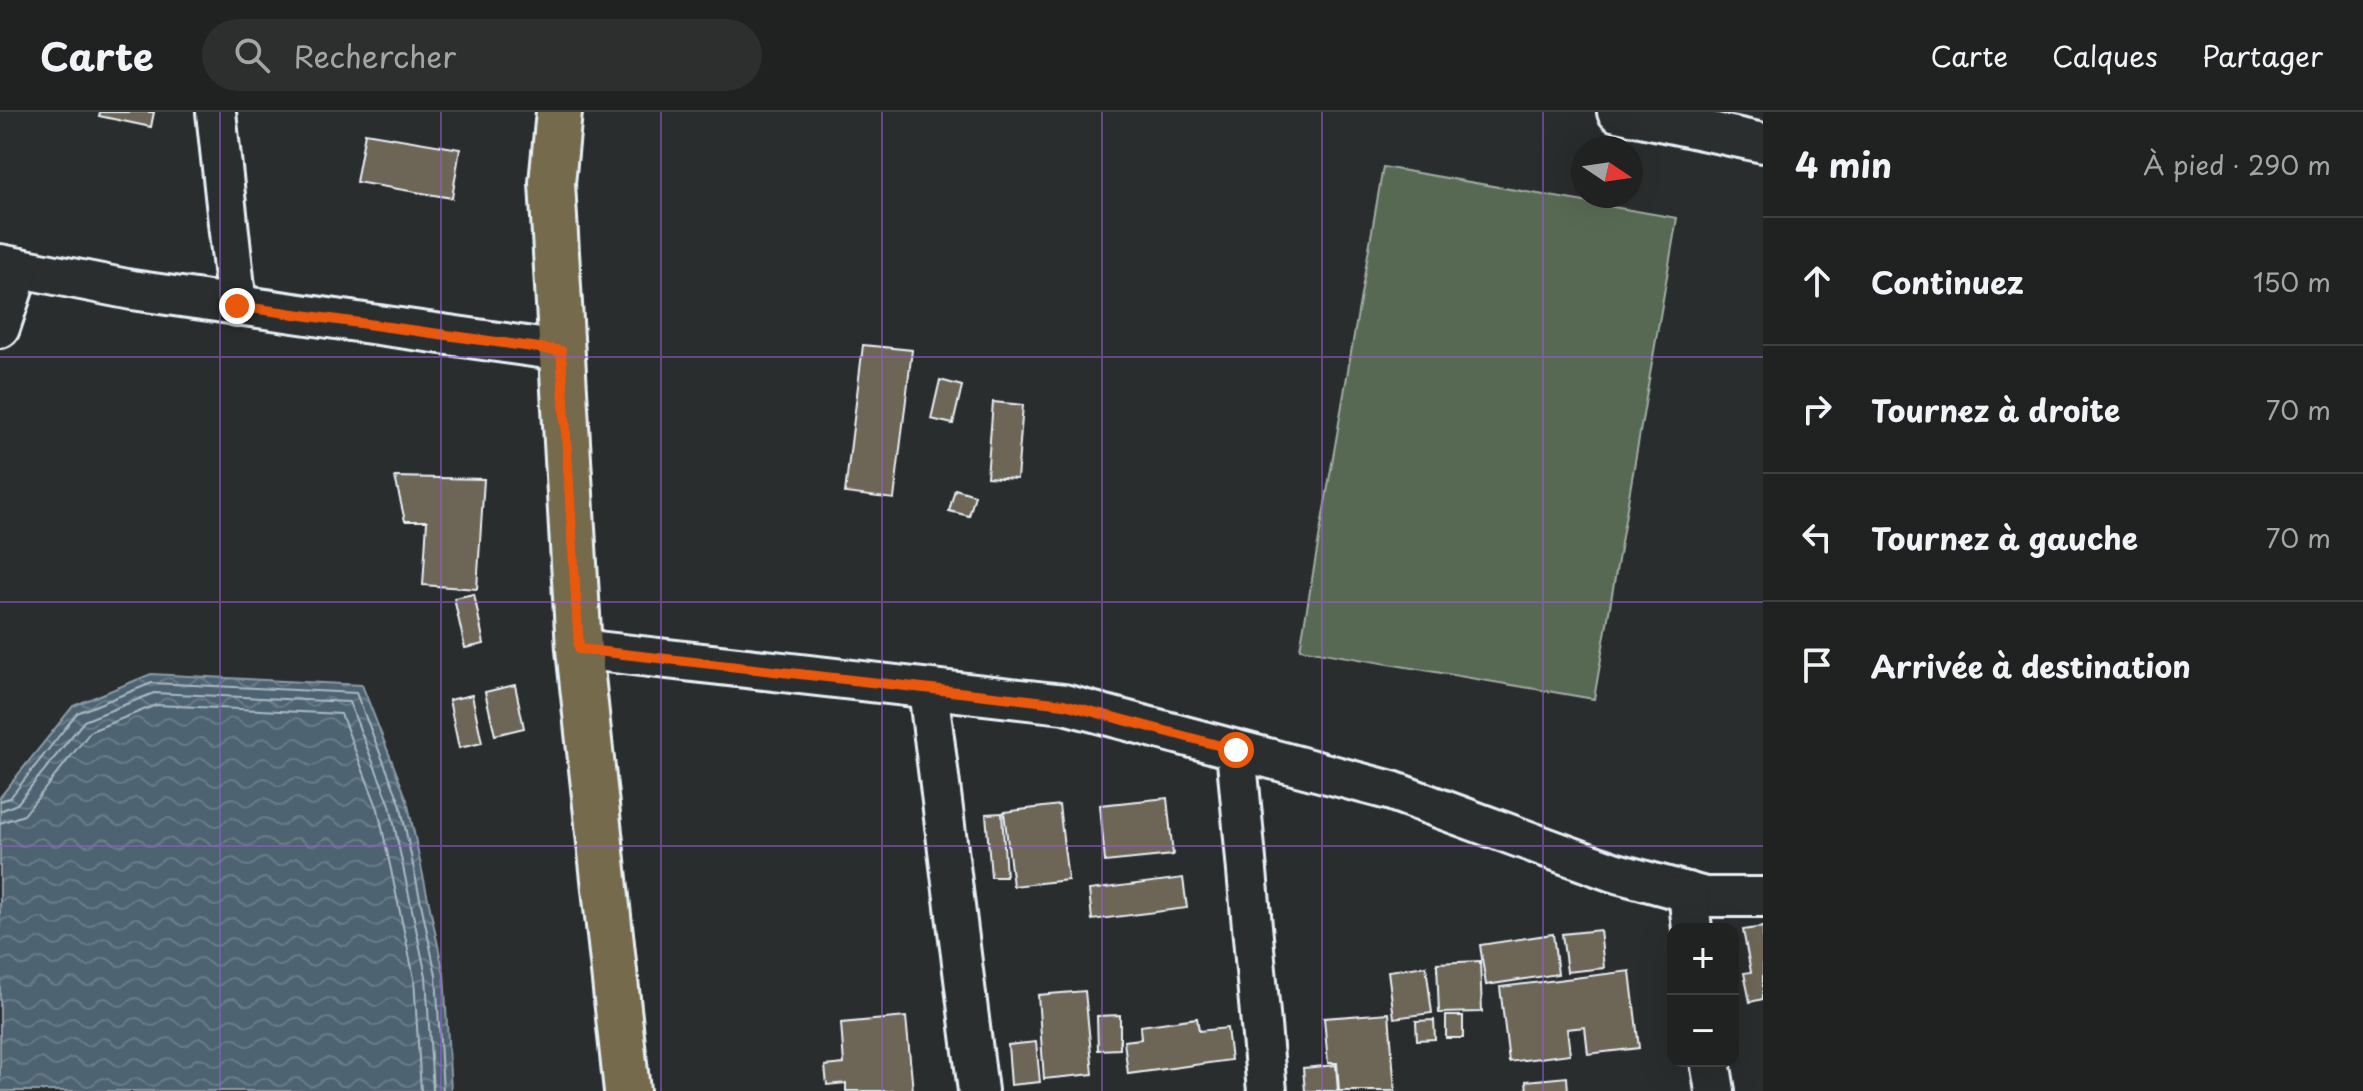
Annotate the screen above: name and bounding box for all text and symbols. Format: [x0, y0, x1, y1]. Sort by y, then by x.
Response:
search box [202, 19, 762, 91]
text: Carte [40, 27, 154, 84]
icon: search [230, 33, 274, 77]
text: Rechercher [294, 33, 456, 78]
text: Carte [1930, 34, 2008, 77]
text: Calques [2052, 34, 2158, 77]
text: Partager [2202, 34, 2323, 77]
north arrow [1571, 136, 1643, 208]
text: 4 min [1795, 138, 1892, 190]
text: À pied · 290 m [2143, 145, 2331, 184]
icon: ahead [1795, 259, 1839, 303]
text: Continuez [1871, 259, 2024, 304]
text: 150 m [2253, 262, 2331, 301]
route end [219, 288, 255, 324]
icon: right [1795, 387, 1839, 431]
text: Tournez à droite [1871, 387, 2120, 432]
text: 70 m [2266, 390, 2331, 429]
icon: left [1795, 515, 1839, 559]
text: Tournez à gauche [1871, 515, 2138, 560]
text: 70 m [2266, 518, 2331, 557]
icon: arrive [1795, 643, 1839, 687]
text: Arrivée à destination [1871, 643, 2191, 688]
route start [1218, 732, 1254, 768]
map controls [1667, 923, 1739, 1067]
button: + [1667, 923, 1739, 995]
button: − [1667, 995, 1739, 1067]

